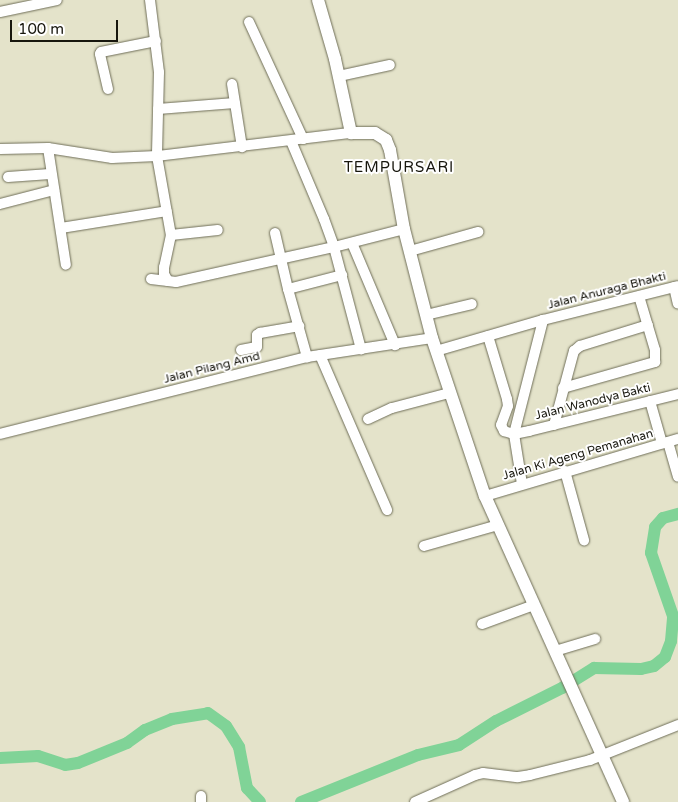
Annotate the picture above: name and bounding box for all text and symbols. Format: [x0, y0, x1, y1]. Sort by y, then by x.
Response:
scale bar [12, 10, 120, 42]
text: 100 m [18, 20, 64, 38]
district label: TEMPURSARI [342, 159, 456, 177]
street label: Jalan Anuraga Bhakti [546, 269, 668, 313]
street label: Jalan Pilang Amd [162, 349, 262, 387]
street label: Jalan Wanodya Bakti [534, 381, 652, 423]
street label: Jalan Ki Ageng Pemanahan [501, 427, 655, 483]

